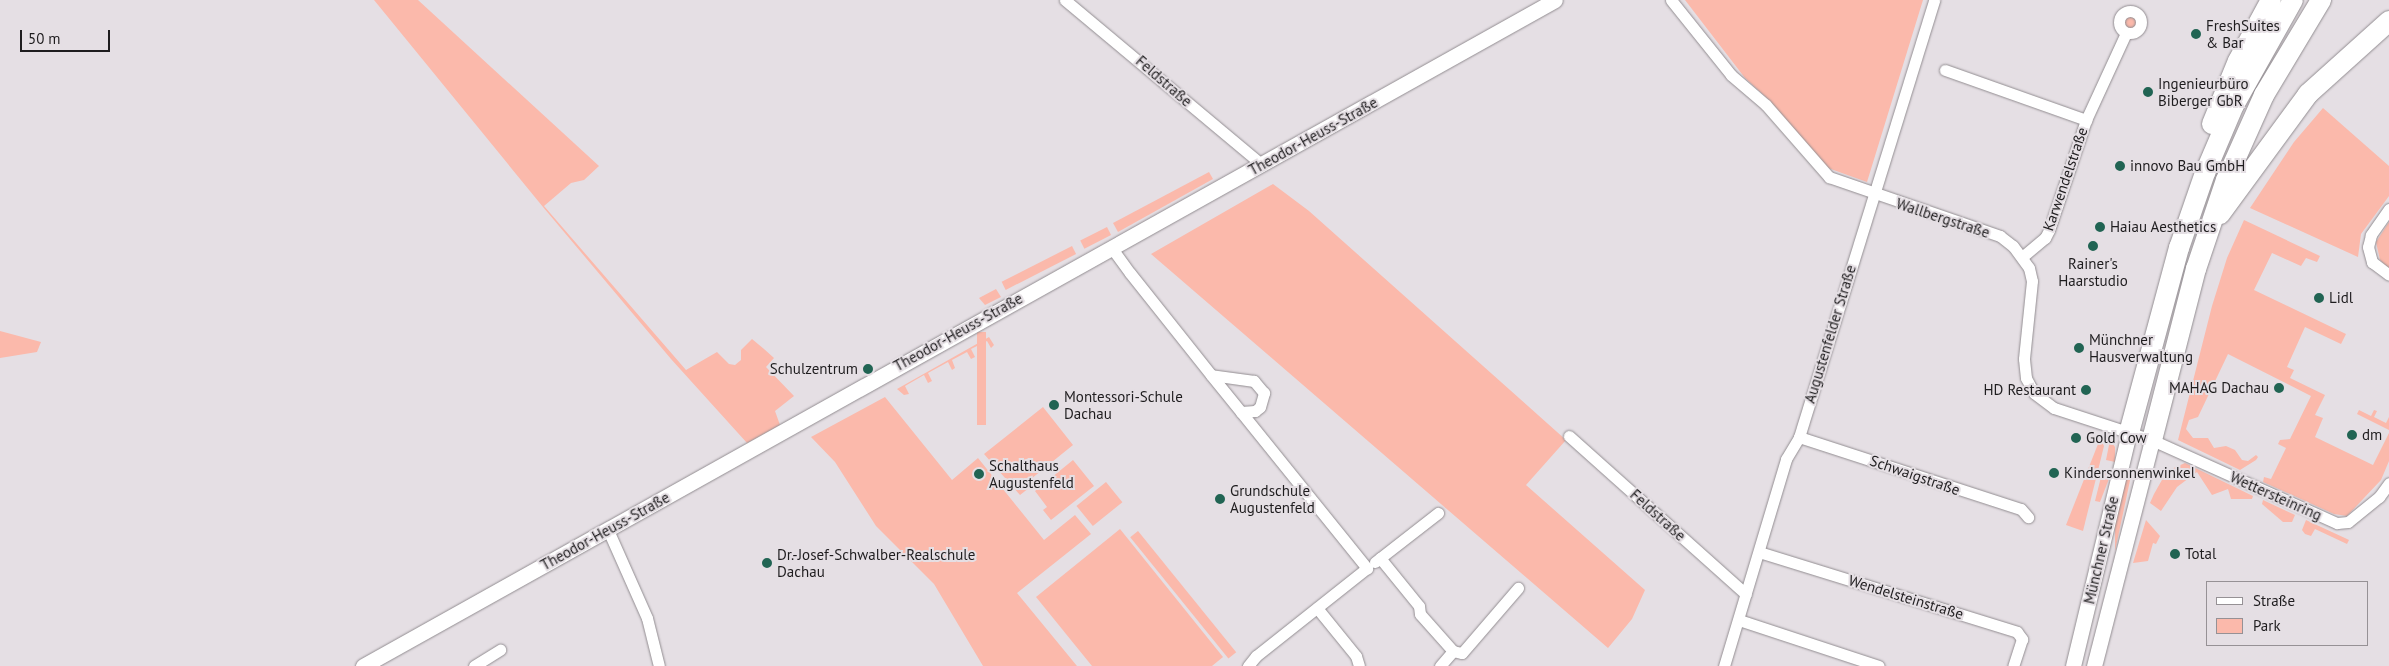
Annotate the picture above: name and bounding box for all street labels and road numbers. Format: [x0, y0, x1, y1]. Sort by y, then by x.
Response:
street label: Feldstraße [1132, 52, 1196, 110]
street label: Theodor-Heuss-Straße [1245, 93, 1381, 179]
street label: Karwendelstraße [2039, 125, 2091, 233]
street label: Wallbergstraße [1894, 194, 1992, 242]
street label: Augustenfelder Straße [1800, 263, 1860, 405]
street label: Theodor-Heuss-Straße [890, 289, 1026, 375]
street label: Schwaigstraße [1868, 451, 1962, 499]
street label: Wettersteinring [2227, 468, 2325, 524]
street label: Feldstraße [1627, 485, 1689, 545]
street label: Theodor-Heuss-Straße [537, 488, 673, 574]
street label: Münchner Straße [2080, 494, 2122, 606]
street label: Wendelsteinstraße [1846, 571, 1966, 623]

